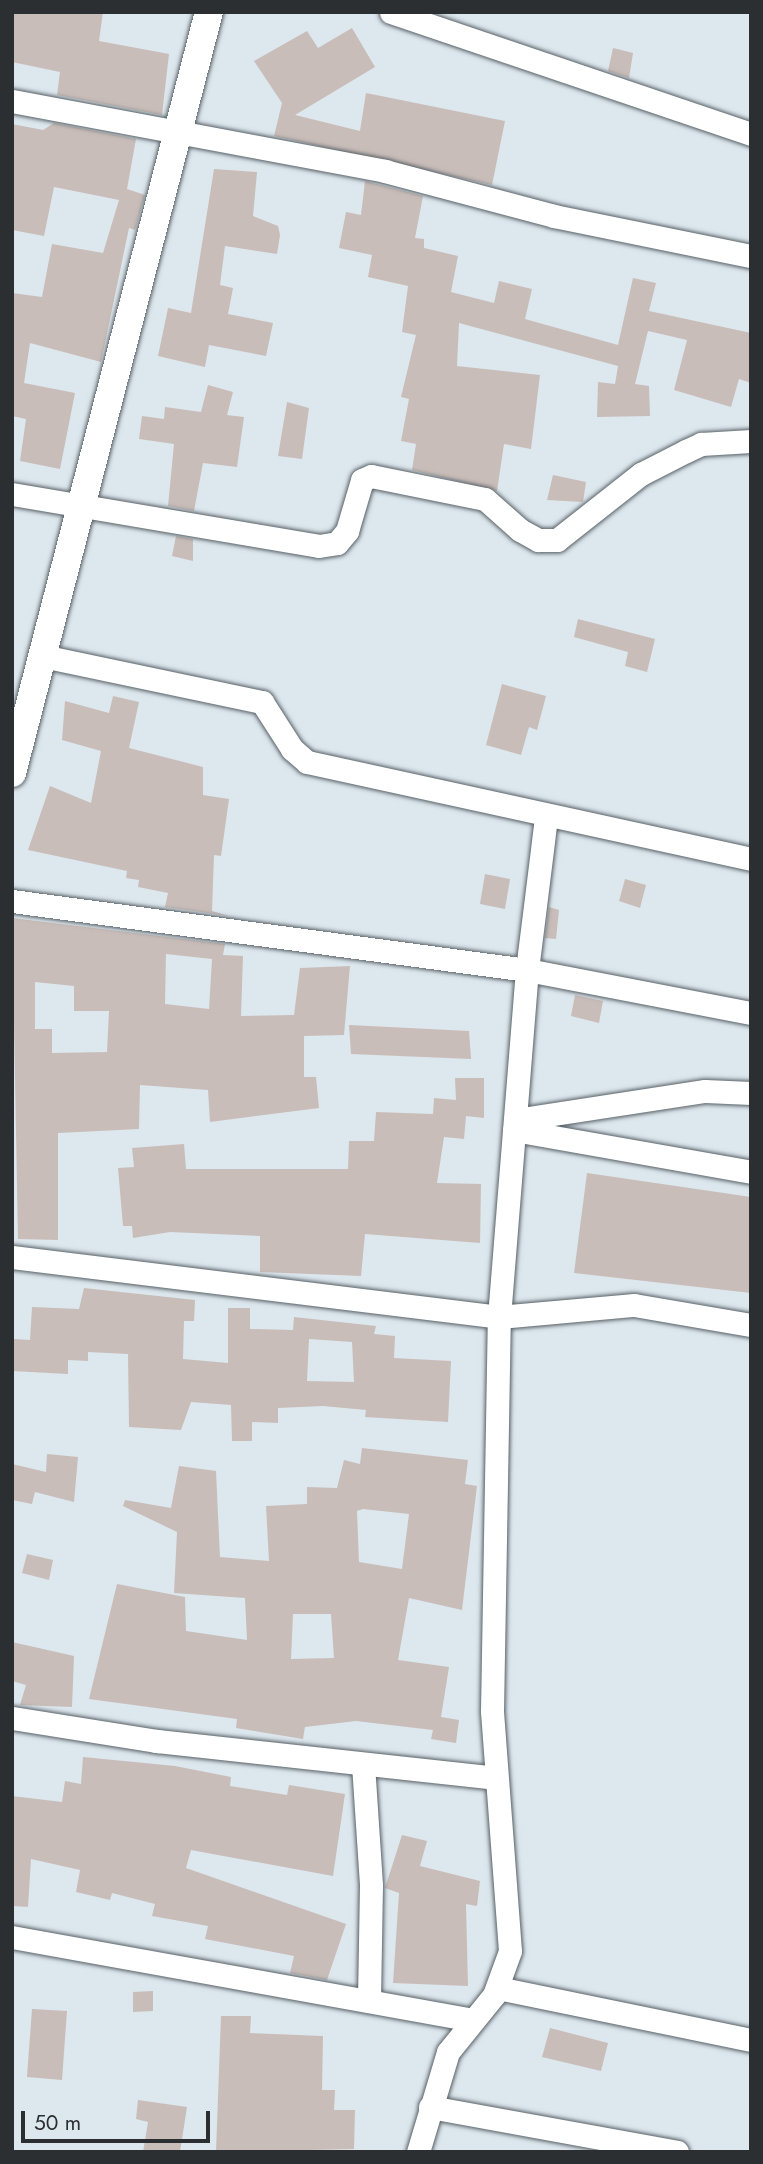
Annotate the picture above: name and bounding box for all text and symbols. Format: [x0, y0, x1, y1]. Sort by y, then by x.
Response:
scale bar [24, 2098, 214, 2142]
text: 50 m [34, 2108, 81, 2138]

